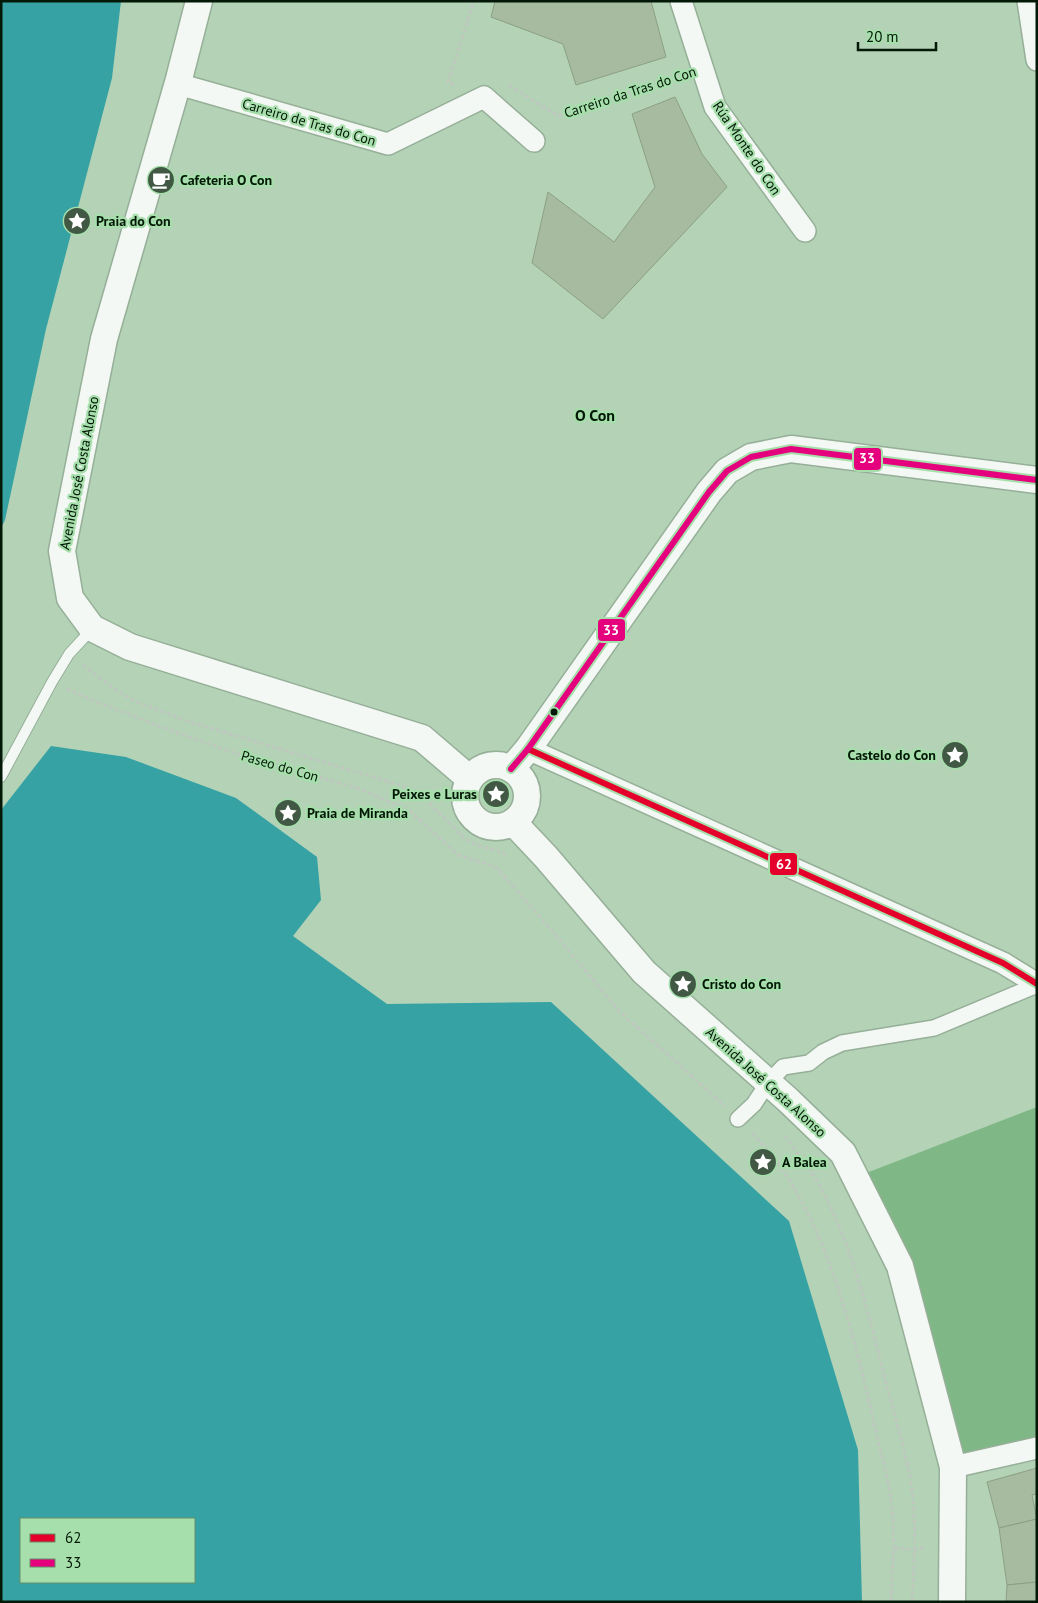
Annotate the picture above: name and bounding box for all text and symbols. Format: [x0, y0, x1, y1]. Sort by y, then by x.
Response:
scale bar [858, 20, 936, 52]
text: 20 m [866, 27, 899, 46]
street label: Carreiro da Tras do Con [562, 62, 698, 122]
street label: Carreiro de Tras do Con [240, 94, 378, 150]
street label: Rúa Monte do Con [709, 98, 785, 198]
cafe icon: Cafeteria O Con [146, 165, 176, 195]
place label: Cafeteria O Con [180, 171, 272, 189]
place icon: Praia do Con [62, 206, 92, 236]
place label: Praia do Con [96, 212, 171, 230]
street label: Avenida José Costa Alonso [55, 395, 103, 551]
district label: O Con [575, 405, 615, 425]
line badge: 33 [853, 447, 882, 471]
text: 33 [859, 449, 875, 467]
line badge: 33 [597, 618, 626, 642]
text: 33 [603, 621, 619, 639]
unlabelled marker [549, 707, 559, 717]
place icon: Castelo do Con [940, 740, 970, 770]
street label: Paseo do Con [239, 746, 321, 786]
place label: Castelo do Con [847, 746, 936, 764]
place icon: Peixes e Luras [481, 779, 511, 809]
place label: Peixes e Luras [392, 785, 477, 803]
place icon: Praia de Miranda [273, 798, 303, 828]
place label: Praia de Miranda [307, 804, 408, 822]
line badge: 62 [769, 852, 798, 876]
text: 62 [776, 855, 792, 873]
place icon: Cristo do Con [668, 969, 698, 999]
place label: Cristo do Con [702, 975, 781, 993]
street label: Avenida José Costa Alonso [702, 1023, 830, 1141]
place icon: A Balea [748, 1147, 778, 1177]
place label: A Balea [782, 1153, 827, 1171]
legend [20, 1518, 195, 1583]
text: 62 [65, 1528, 81, 1547]
text: 33 [65, 1553, 81, 1572]

